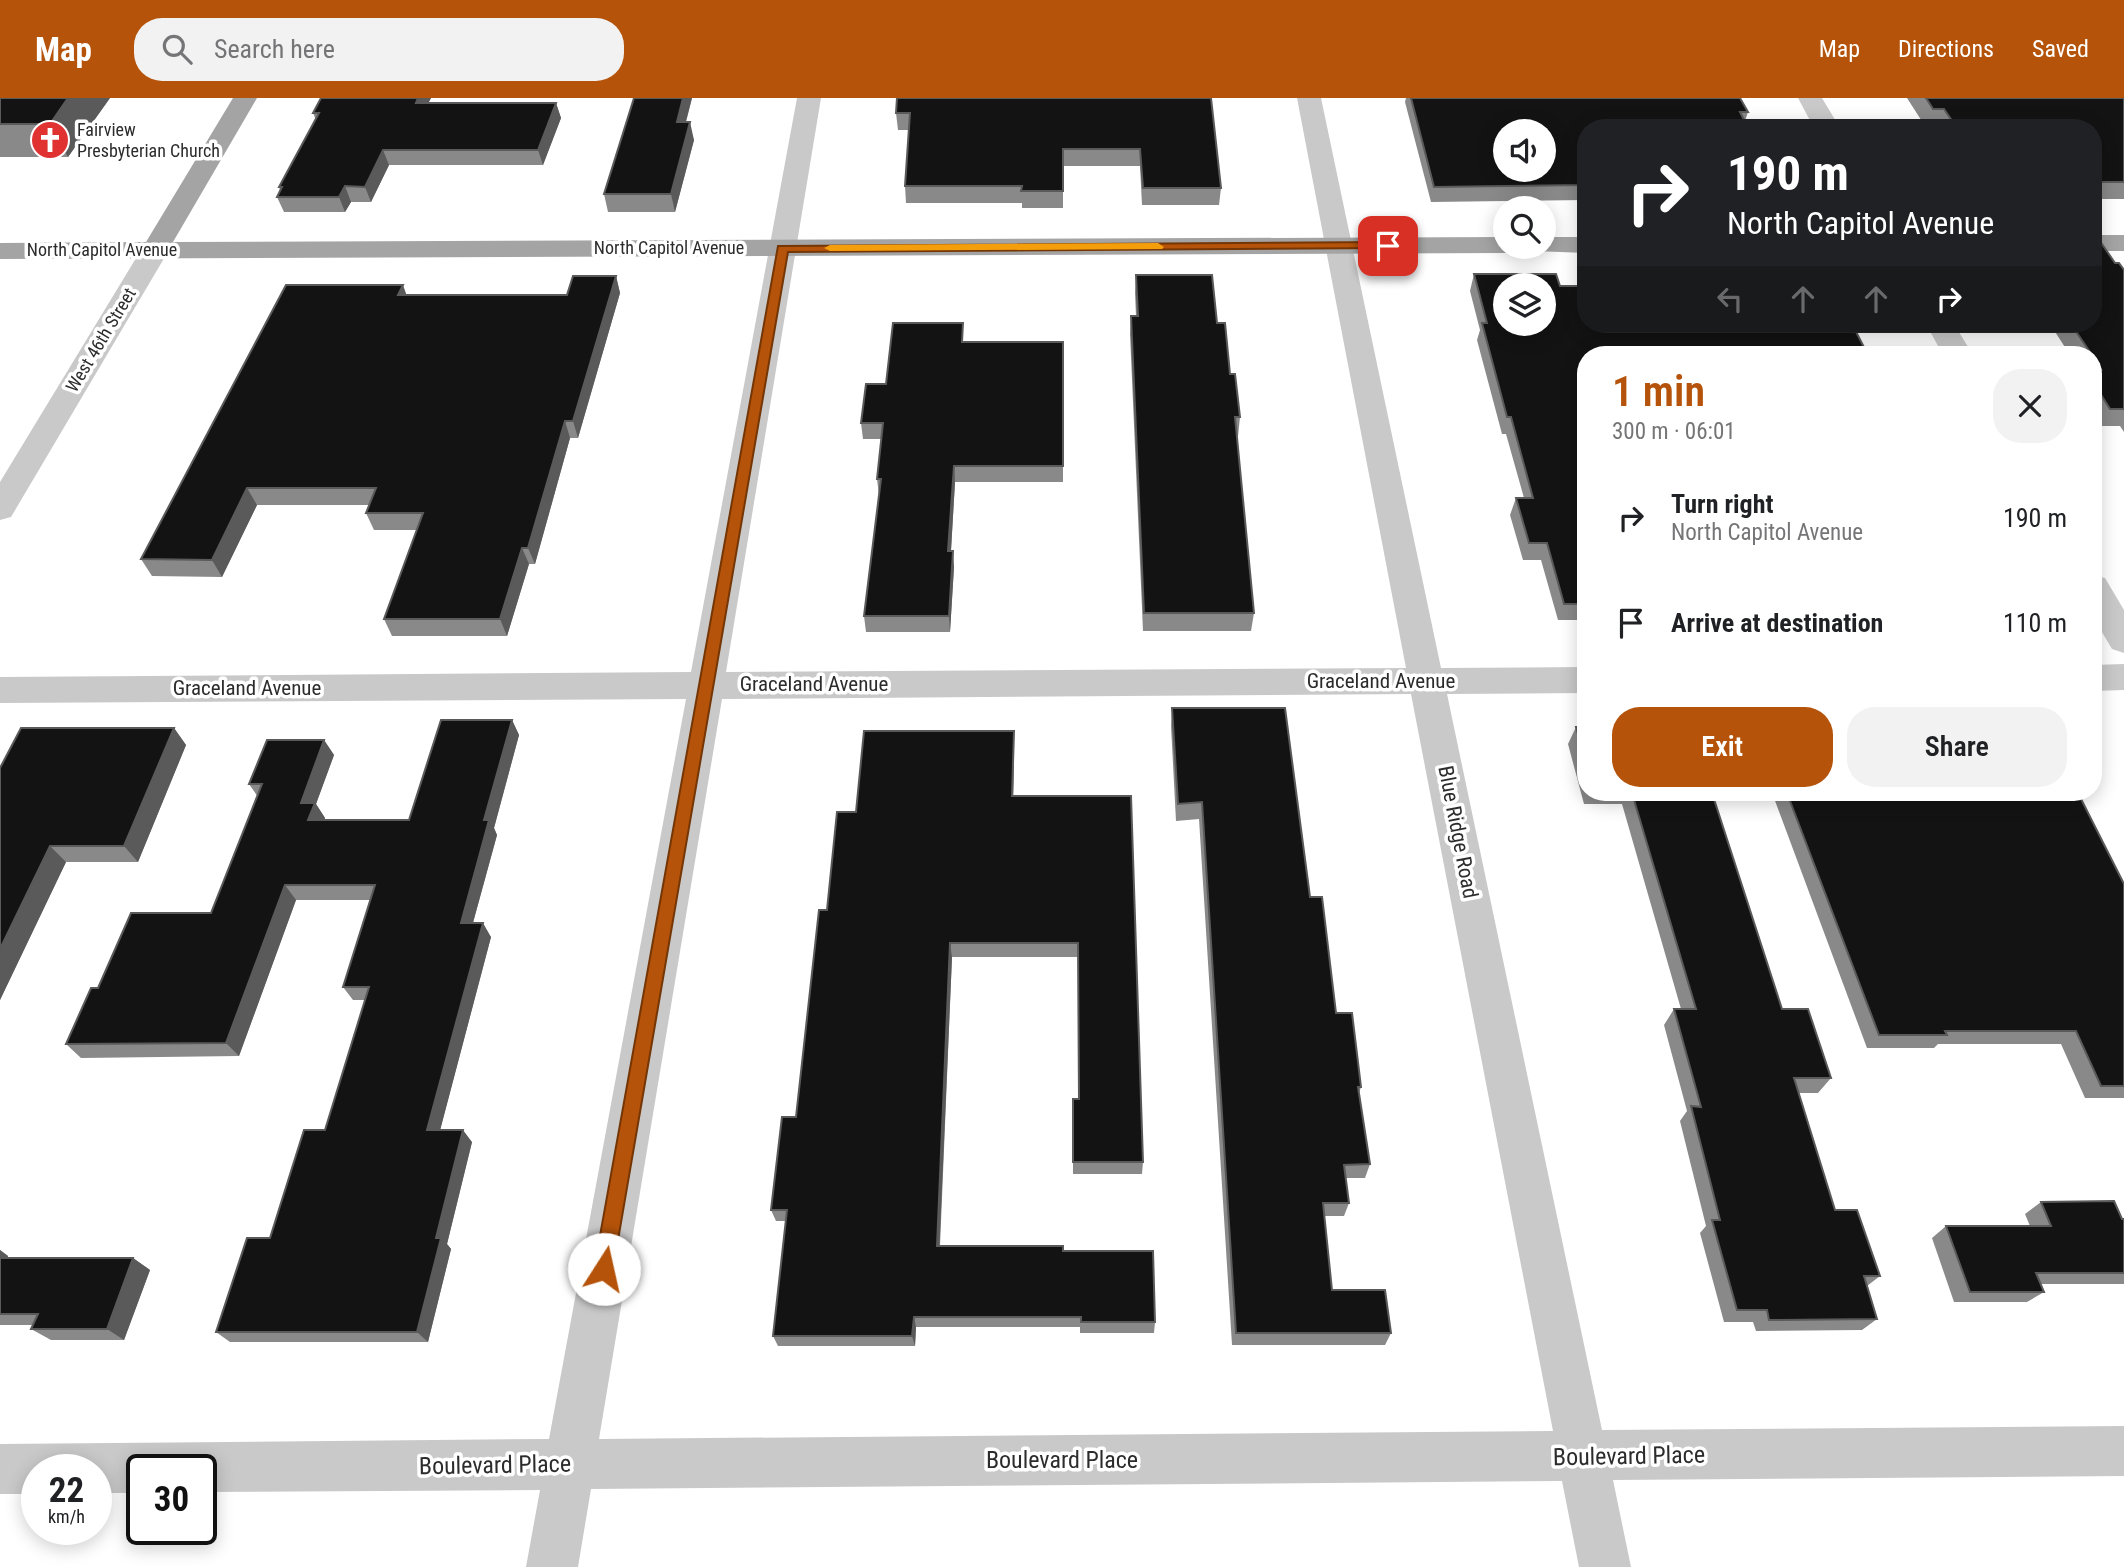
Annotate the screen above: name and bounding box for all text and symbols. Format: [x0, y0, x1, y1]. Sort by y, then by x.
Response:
search box [134, 18, 624, 81]
text: Map [35, 30, 92, 69]
icon: search [158, 30, 196, 68]
text: Search here [214, 34, 335, 64]
text: Map [1819, 35, 1860, 63]
text: Directions [1898, 35, 1994, 63]
text: Saved [2032, 35, 2089, 63]
church icon: Fairview Presbyterian Church [29, 119, 71, 161]
place label: Fairview Presbyterian Church [77, 119, 220, 161]
map controls [1493, 119, 1556, 336]
button: sound [1493, 119, 1556, 182]
text: 190 m [1727, 145, 1849, 202]
icon: right [1612, 147, 1703, 238]
button: search [1493, 196, 1556, 259]
text: North Capitol Avenue [1727, 204, 1994, 242]
pin [1358, 216, 1418, 276]
icon: arrive [1369, 227, 1407, 265]
street label: North Capitol Avenue [594, 237, 744, 258]
street label: North Capitol Avenue [27, 239, 177, 260]
button: layers [1493, 273, 1556, 336]
icon: left [1711, 280, 1749, 318]
icon: ahead [1784, 280, 1822, 318]
icon: ahead [1857, 280, 1895, 318]
icon: right [1930, 280, 1968, 318]
street label: West 46th Street [61, 284, 140, 396]
text: 1 min [1612, 367, 1705, 416]
button: close [1993, 369, 2067, 443]
text: 300 m · 06:01 [1612, 418, 1736, 445]
text: Turn right [1671, 489, 1773, 519]
icon: right [1612, 499, 1650, 537]
text: 190 m [2003, 503, 2067, 533]
text: North Capitol Avenue [1671, 519, 1863, 546]
icon: arrive [1612, 604, 1650, 642]
text: Arrive at destination [1671, 608, 1883, 638]
text: 110 m [2003, 608, 2067, 638]
street label: Graceland Avenue [1307, 669, 1456, 693]
street label: Graceland Avenue [740, 672, 889, 696]
street label: Graceland Avenue [173, 676, 322, 700]
button: Exit [1612, 707, 1833, 787]
button: Share [1847, 707, 2067, 787]
street label: Blue Ridge Road [1433, 764, 1483, 900]
position arrow [567, 1232, 641, 1306]
street label: Boulevard Place [1553, 1441, 1705, 1471]
street label: Boulevard Place [986, 1446, 1138, 1474]
street label: Boulevard Place [419, 1450, 571, 1480]
speed limit sign: 30 [126, 1454, 217, 1545]
text: 22 [49, 1470, 84, 1511]
text: km/h [48, 1506, 85, 1527]

